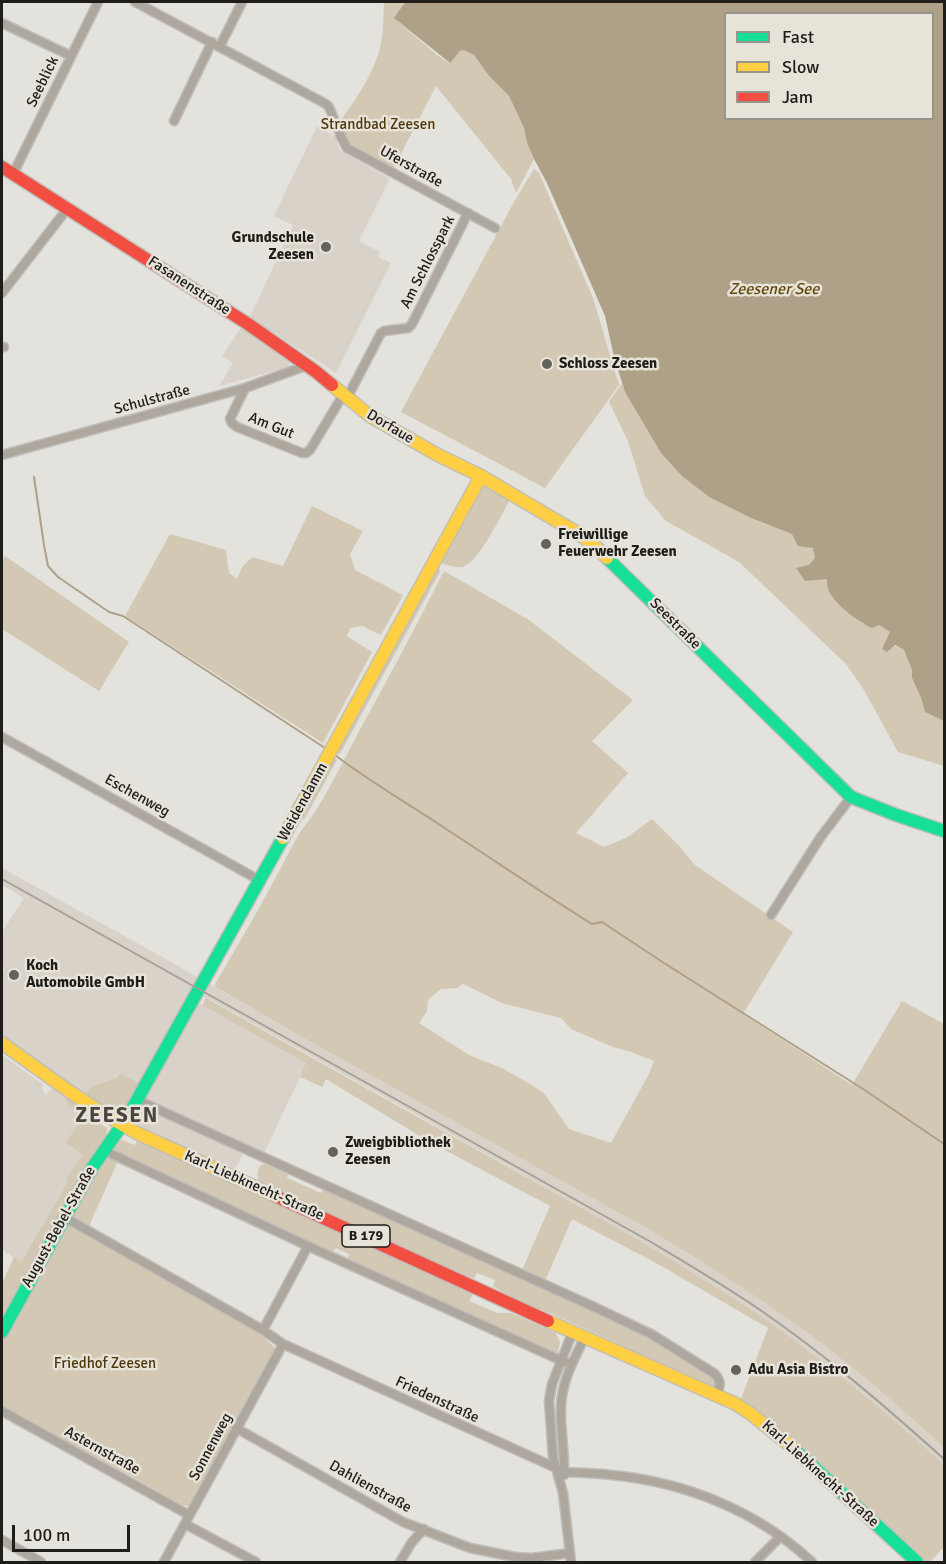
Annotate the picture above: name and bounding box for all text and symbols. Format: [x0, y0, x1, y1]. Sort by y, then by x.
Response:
legend [724, 12, 934, 120]
text: Fast [782, 26, 814, 48]
street label: Seeblick [23, 54, 63, 110]
text: Slow [782, 56, 819, 78]
text: Jam [782, 86, 813, 108]
park label: Strandbad Zeesen [321, 116, 435, 134]
street label: Uferstraße [376, 142, 446, 192]
street label: Am Schlosspark [397, 213, 459, 311]
place label: Grundschule Zeesen [232, 229, 314, 264]
marker: Grundschule Zeesen [319, 240, 333, 254]
street label: Fasanenstraße [144, 253, 234, 319]
water label: Zeesener See [729, 280, 819, 300]
place label: Schloss Zeesen [559, 355, 657, 373]
marker: Schloss Zeesen [540, 357, 554, 371]
street label: Schulstraße [112, 381, 192, 419]
street label: Dorfaue [363, 406, 417, 448]
street label: Am Gut [246, 409, 296, 443]
place label: Freiwillige Feuerwehr Zeesen [558, 526, 677, 561]
marker: Freiwillige Feuerwehr Zeesen [539, 537, 553, 551]
street label: Seestraße [646, 595, 704, 653]
street label: Weidendamm [274, 760, 332, 844]
street label: Eschenweg [101, 771, 173, 821]
place label: Koch Automobile GmbH [26, 957, 145, 992]
marker: Koch Automobile GmbH [7, 968, 21, 982]
district label: ZEESEN [75, 1103, 159, 1129]
place label: Zweigbibliothek Zeesen [345, 1134, 451, 1169]
marker: Zweigbibliothek Zeesen [326, 1145, 340, 1159]
street label: Karl-Liebknecht-Straße [181, 1147, 327, 1225]
street label: August-Bebel-Straße [18, 1163, 100, 1291]
road number: B 179 [342, 1225, 390, 1247]
park label: Friedhof Zeesen [54, 1355, 156, 1373]
place label: Adu Asia Bistro [748, 1361, 848, 1379]
marker: Adu Asia Bistro [729, 1363, 743, 1377]
street label: Friedenstraße [392, 1373, 482, 1427]
street label: Sonnenweg [186, 1410, 236, 1484]
street label: Karl-Liebknecht-Straße [758, 1417, 882, 1531]
street label: Asternstraße [61, 1423, 143, 1479]
street label: Dahlienstraße [326, 1457, 414, 1517]
scale bar [15, 1513, 134, 1551]
text: 100 m [23, 1524, 70, 1546]

